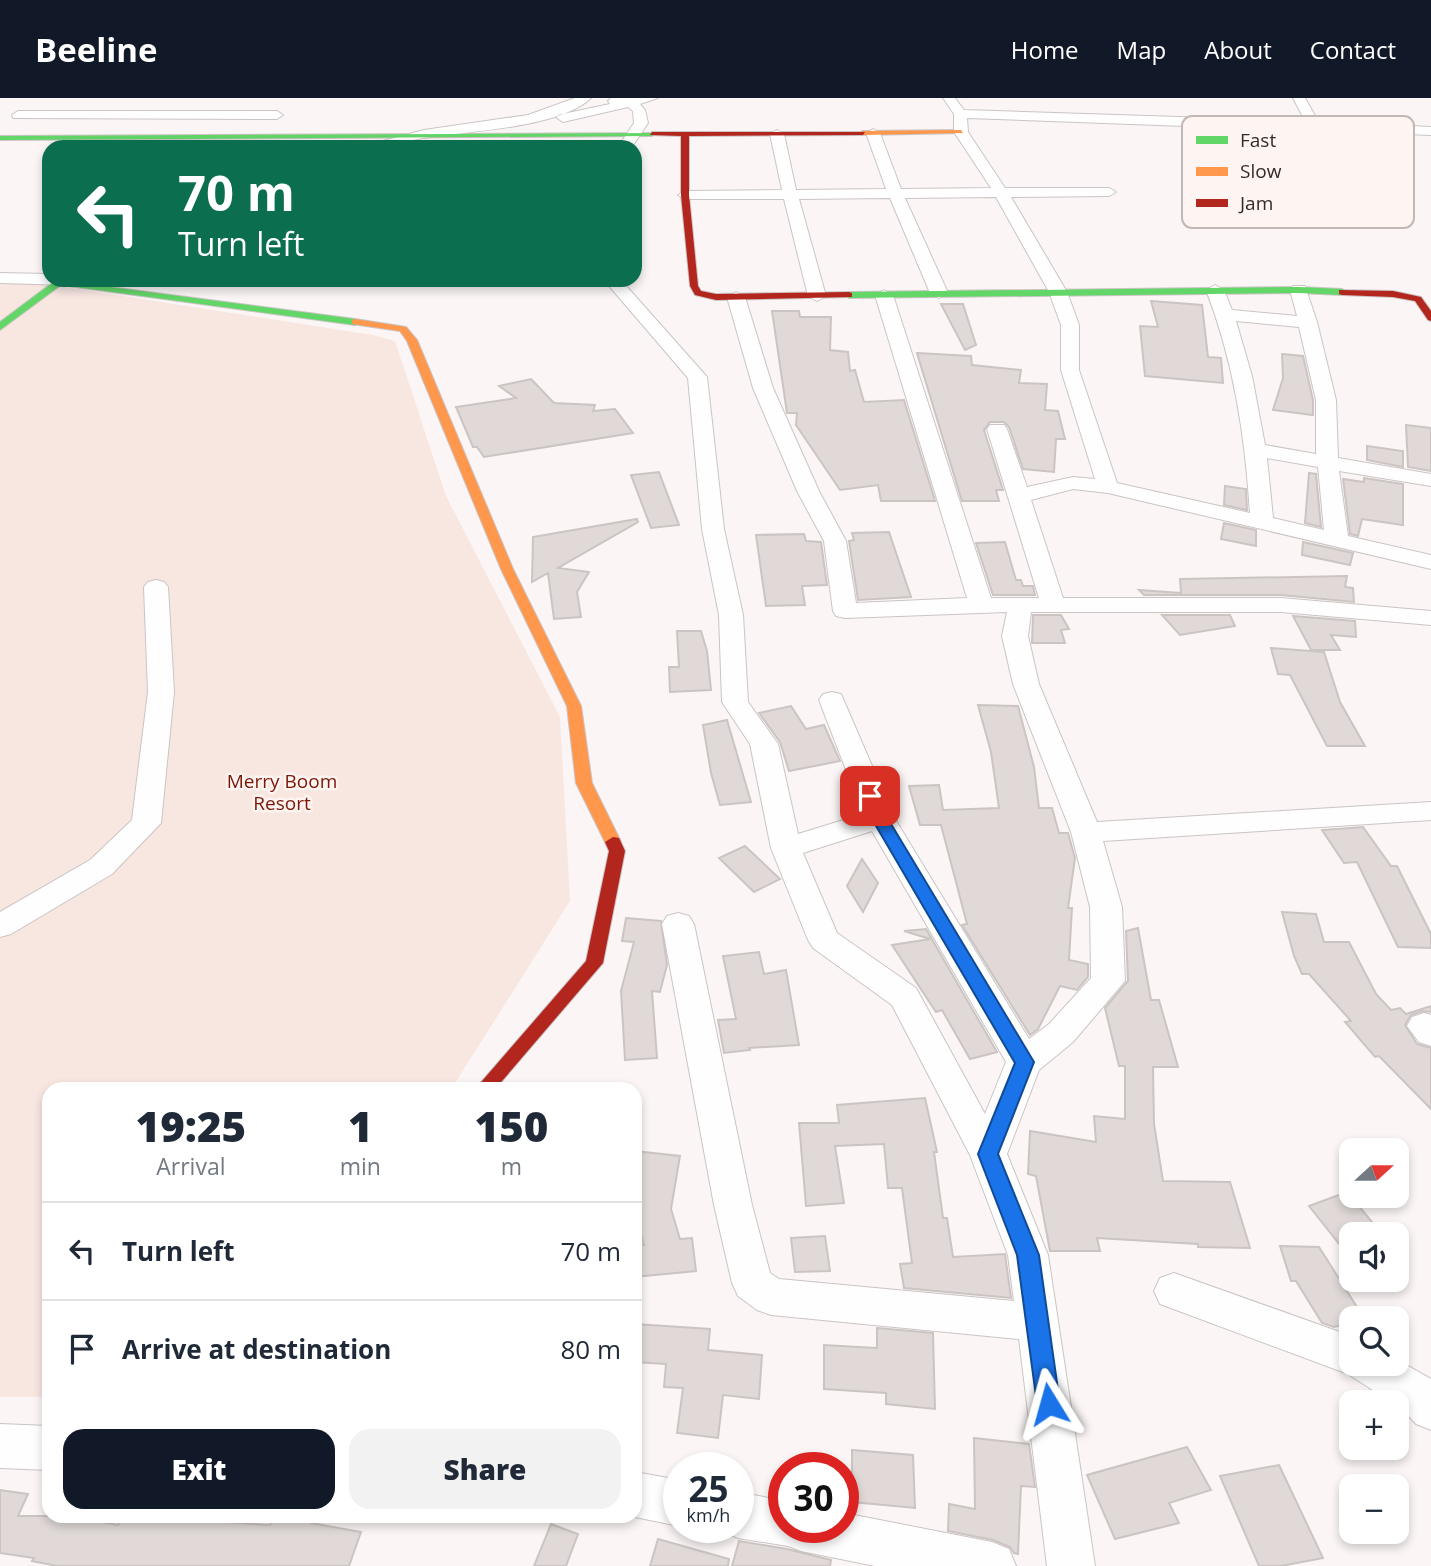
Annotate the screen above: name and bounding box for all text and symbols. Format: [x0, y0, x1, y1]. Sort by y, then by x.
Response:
text: Beeline [35, 27, 158, 72]
text: Home [1011, 33, 1079, 66]
text: Map [1117, 33, 1166, 66]
text: About [1204, 33, 1272, 66]
text: Contact [1310, 33, 1396, 66]
legend [1182, 116, 1414, 228]
text: Fast [1240, 127, 1276, 153]
text: Slow [1240, 158, 1282, 184]
text: 70 m [178, 159, 295, 225]
icon: left [63, 168, 154, 259]
text: Jam [1238, 190, 1273, 216]
text: Turn left [178, 222, 304, 265]
pin [840, 766, 900, 826]
park label: Merry Boom Resort [227, 768, 337, 816]
icon: arrive [851, 777, 889, 815]
text: 19:25 [136, 1097, 246, 1154]
text: 1 [348, 1097, 373, 1154]
text: 150 [475, 1097, 548, 1154]
north arrow [1339, 1138, 1409, 1208]
map controls [1339, 1138, 1409, 1544]
text: Arrival [156, 1150, 226, 1182]
text: min [340, 1150, 381, 1182]
text: m [501, 1150, 522, 1182]
button: sound [1339, 1222, 1409, 1292]
icon: left [63, 1232, 101, 1270]
text: Turn left [122, 1233, 234, 1269]
text: 70 m [560, 1233, 621, 1269]
button: search [1339, 1306, 1409, 1376]
icon: arrive [63, 1330, 101, 1368]
text: Arrive at destination [122, 1331, 391, 1367]
text: 80 m [560, 1331, 621, 1367]
position arrow [1012, 1367, 1086, 1441]
button: + [1339, 1390, 1409, 1460]
button: Exit [63, 1429, 335, 1509]
button: Share [349, 1429, 621, 1509]
speed limit sign: 30 [768, 1452, 859, 1543]
text: 25 [688, 1465, 729, 1512]
button: − [1339, 1474, 1409, 1544]
text: km/h [687, 1503, 730, 1527]

